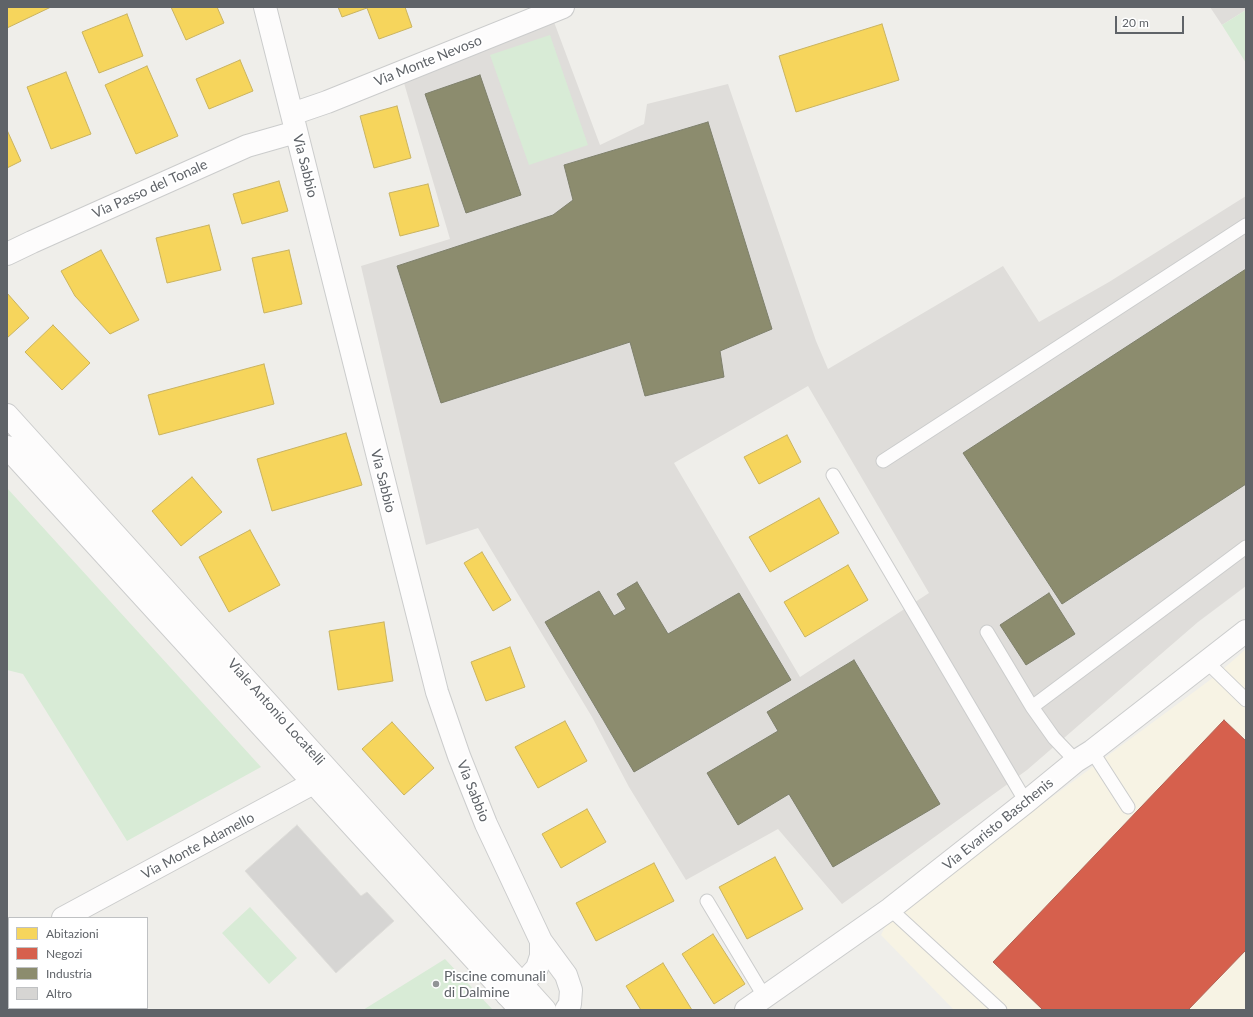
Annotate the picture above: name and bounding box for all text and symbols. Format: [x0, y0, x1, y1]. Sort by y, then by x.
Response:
scale bar [1117, 8, 1186, 34]
text: 20 m [1122, 15, 1149, 30]
street label: Via Monte Nevoso [372, 32, 484, 90]
street label: Via Sabbio [289, 133, 321, 199]
street label: Via Passo del Tonale [90, 156, 210, 222]
street label: Via Sabbio [367, 448, 399, 514]
street label: Viale Antonio Locatelli [224, 655, 328, 769]
street label: Via Sabbio [453, 758, 493, 824]
street label: Via Evaristo Baschenis [939, 774, 1057, 874]
street label: Via Monte Adamello [139, 809, 257, 883]
legend [8, 917, 148, 1009]
text: Abitazioni [46, 926, 99, 941]
text: Negozi [46, 946, 82, 961]
text: Industria [46, 966, 92, 981]
place label: Piscine comunali di Dalmine [444, 968, 546, 1000]
marker: Piscine comunali di Dalmine [431, 979, 441, 989]
text: Altro [46, 986, 72, 1001]

